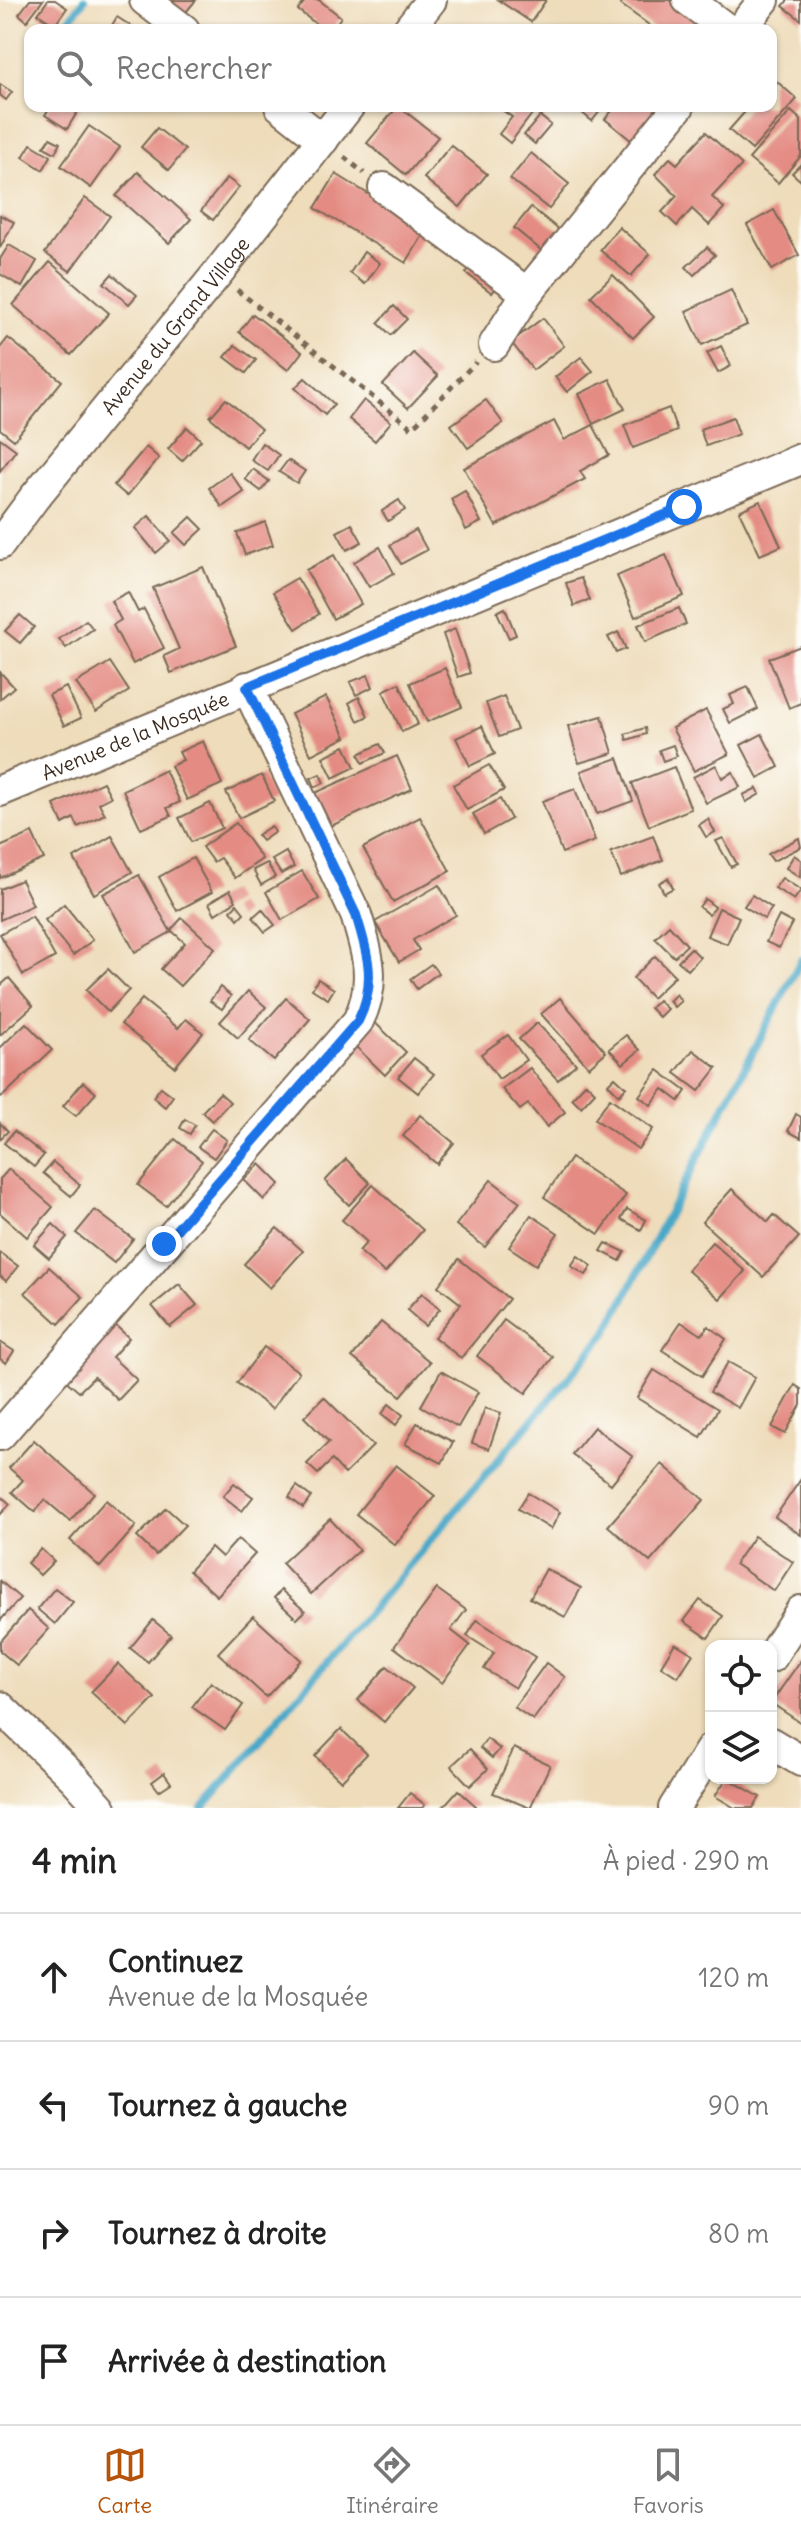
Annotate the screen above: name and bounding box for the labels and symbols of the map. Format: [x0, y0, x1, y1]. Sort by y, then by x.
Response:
street label: Avenue du Grand Village [95, 232, 254, 419]
route start [666, 489, 702, 525]
street label: Avenue de la Mosquée [38, 685, 232, 785]
route end [146, 1226, 182, 1262]

